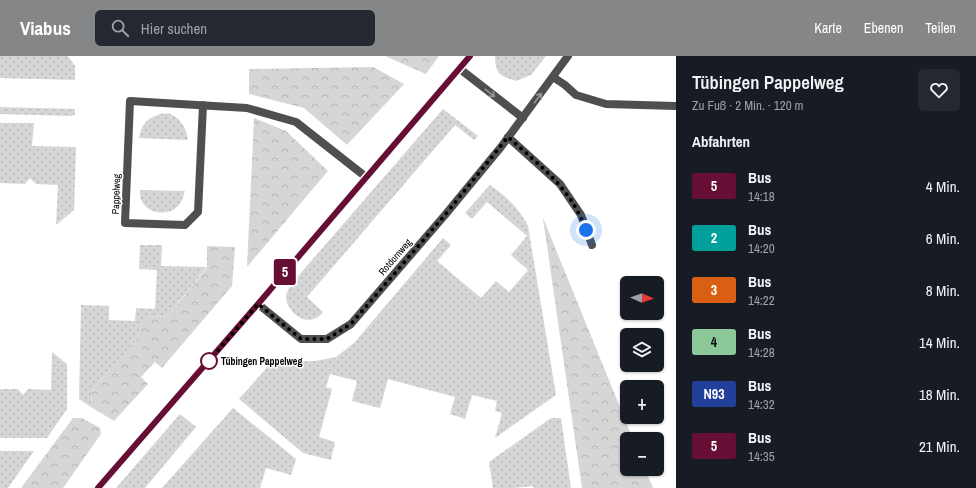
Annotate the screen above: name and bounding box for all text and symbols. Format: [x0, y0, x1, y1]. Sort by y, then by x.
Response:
search box [95, 10, 375, 46]
text: Viabus [20, 15, 71, 41]
icon: search [109, 17, 131, 39]
text: Hier suchen [141, 18, 207, 39]
text: Karte [814, 19, 842, 37]
text: Ebenen [864, 19, 903, 37]
text: Teilen [925, 19, 956, 37]
text: Tübingen Pappelweg [692, 69, 844, 95]
button: heart [918, 69, 960, 111]
one-way arrow [485, 88, 496, 97]
one-way arrow [534, 93, 542, 104]
text: Zu Fuß · 2 Min. · 120 m [692, 97, 803, 114]
text: Abfahrten [692, 131, 750, 152]
text: Bus [748, 167, 771, 188]
street label: Pappelweg [109, 173, 123, 215]
text: 4 Min. [926, 176, 960, 197]
text: 5 [711, 177, 717, 195]
text: 14:18 [748, 188, 775, 205]
text: Bus [748, 219, 771, 240]
your location [576, 220, 596, 240]
text: 6 Min. [926, 228, 960, 249]
text: 2 [711, 229, 717, 247]
street label: Rotdornweg [376, 236, 415, 278]
text: 14:20 [748, 240, 775, 257]
line badge: 5 [272, 259, 298, 285]
text: 5 [282, 263, 288, 281]
text: Bus [748, 271, 771, 292]
north arrow [620, 276, 664, 320]
map controls [620, 276, 664, 476]
text: 8 Min. [926, 280, 960, 301]
text: 3 [711, 281, 717, 299]
text: 14:22 [748, 292, 775, 309]
text: Bus [748, 323, 771, 344]
button: layers [620, 328, 664, 372]
text: 14 Min. [919, 332, 960, 353]
text: 4 [711, 333, 717, 351]
text: 14:28 [748, 344, 775, 361]
marker: Tübingen Pappelweg [200, 352, 218, 370]
place label: Tübingen Pappelweg [221, 355, 302, 368]
text: Bus [748, 375, 771, 396]
button: + [620, 380, 664, 424]
text: 18 Min. [919, 384, 960, 405]
text: N93 [703, 385, 725, 403]
text: 14:32 [748, 396, 775, 413]
text: Bus [748, 427, 771, 448]
button: − [620, 432, 664, 476]
text: 21 Min. [919, 436, 960, 457]
text: 5 [711, 437, 717, 455]
text: 14:35 [748, 448, 775, 465]

